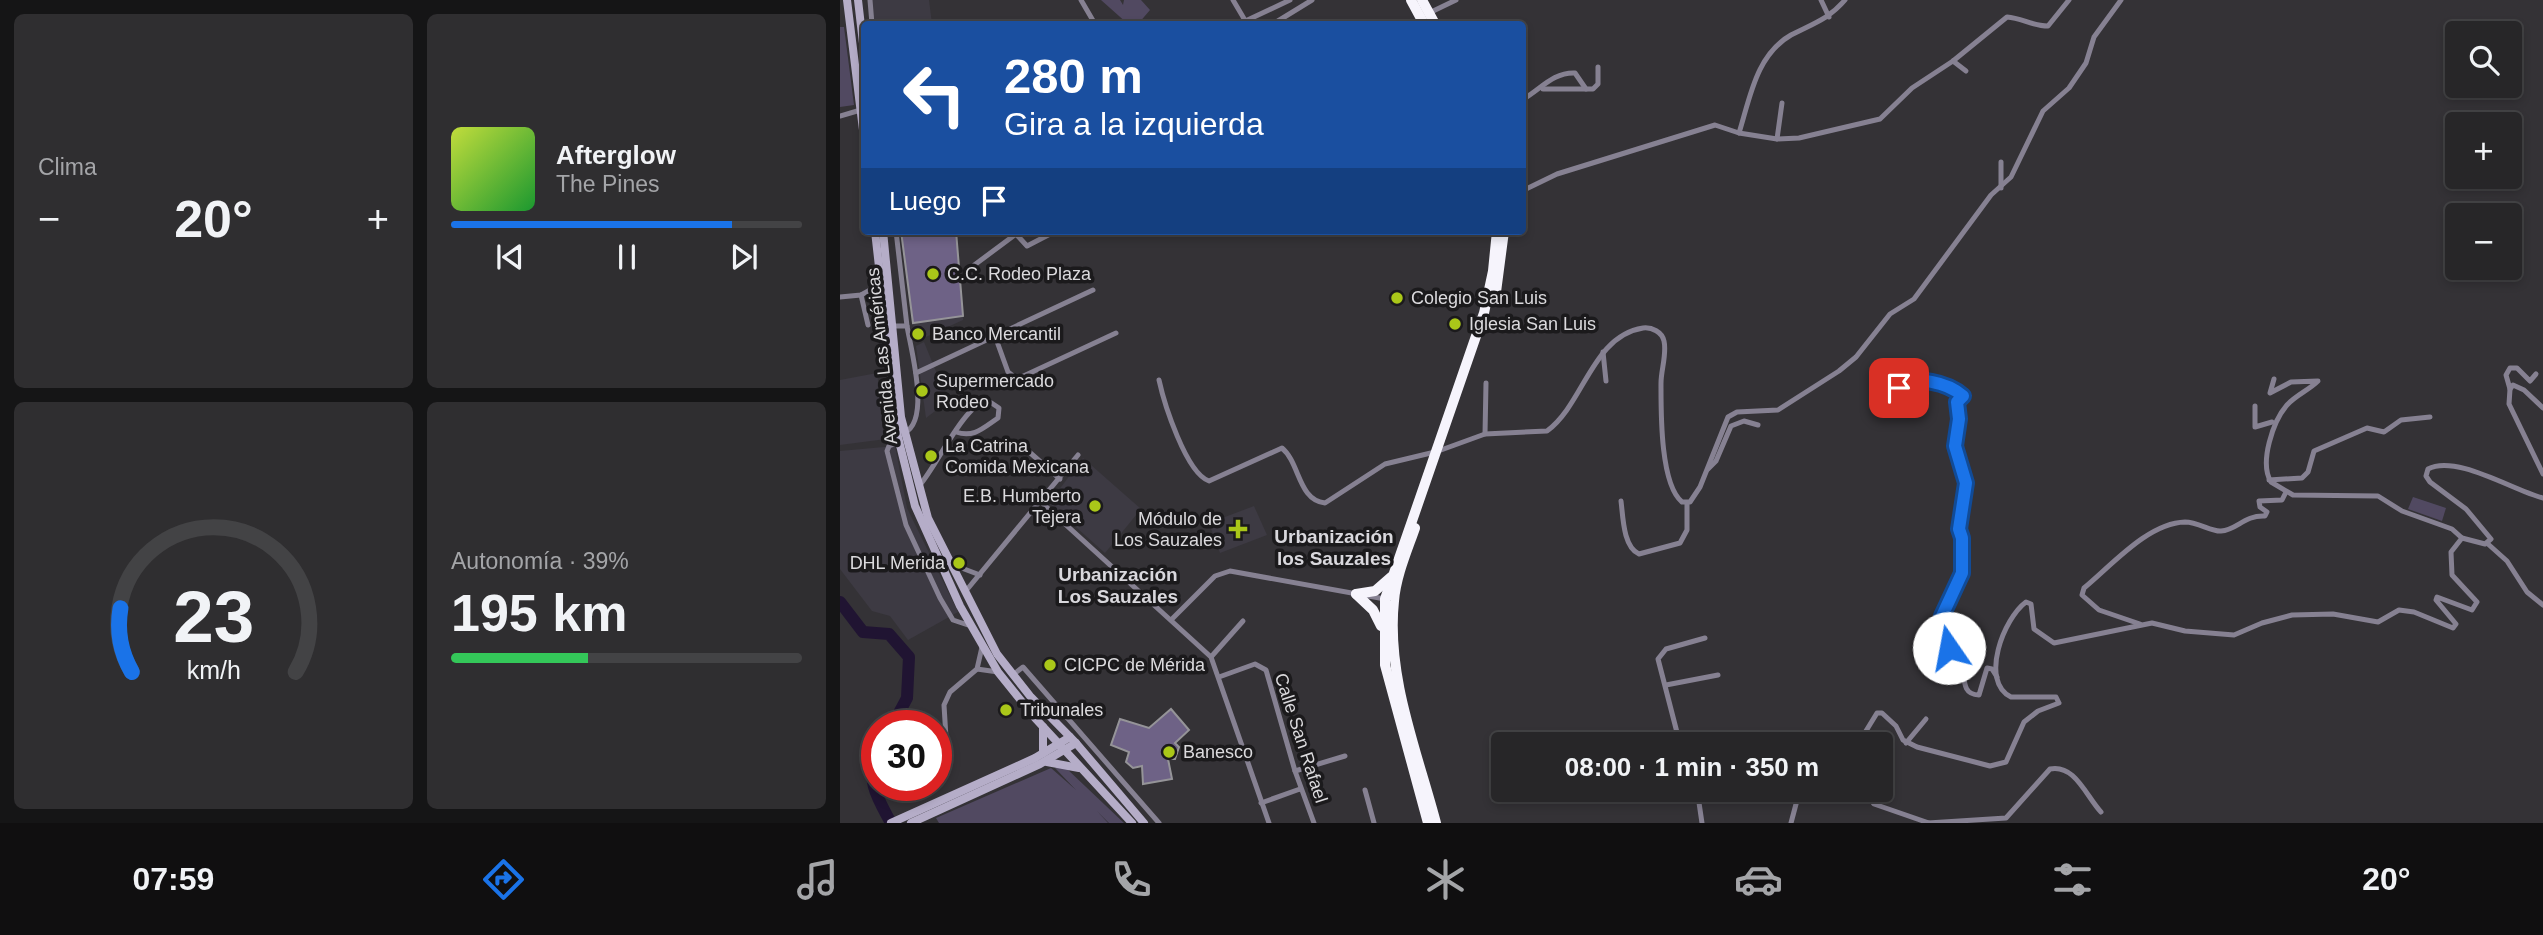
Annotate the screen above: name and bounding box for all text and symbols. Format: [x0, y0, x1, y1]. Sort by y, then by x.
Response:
map controls [2445, 21, 2522, 280]
button: search [2445, 21, 2522, 98]
icon: left [889, 49, 980, 140]
text: 280 m [1004, 49, 1143, 103]
text: Gira a la izquierda [1004, 106, 1264, 142]
button: + [2445, 112, 2522, 189]
text: Afterglow [556, 140, 676, 170]
text: Clima [38, 154, 97, 180]
text: The Pines [556, 171, 660, 197]
icon: arrive [975, 182, 1013, 220]
text: Luego [889, 186, 961, 216]
text: 20° [174, 190, 253, 248]
text: − [38, 198, 60, 240]
text: + [367, 198, 389, 240]
button: − [2445, 203, 2522, 280]
icon: previous [491, 238, 529, 276]
icon: pause [608, 238, 646, 276]
icon: next [725, 238, 763, 276]
place label: C.C. Rodeo Plaza [947, 264, 1092, 284]
marker: C.C. Rodeo Plaza [925, 266, 941, 282]
street label: Avenida Las Américas [863, 267, 901, 445]
place label: Colegio San Luis [1411, 288, 1547, 308]
marker: Colegio San Luis [1389, 290, 1405, 306]
place label: Iglesia San Luis [1469, 314, 1596, 334]
marker: Iglesia San Luis [1447, 316, 1463, 332]
place label: Banco Mercantil [932, 324, 1061, 344]
marker: Banco Mercantil [910, 326, 926, 342]
pin [1869, 358, 1929, 418]
icon: arrive [1880, 369, 1918, 407]
place label: Supermercado Rodeo [936, 371, 1054, 412]
marker: Supermercado Rodeo [914, 383, 930, 399]
place label: La Catrina Comida Mexicana [945, 436, 1090, 477]
marker: La Catrina Comida Mexicana [923, 448, 939, 464]
place label: E.B. Humberto Tejera [963, 486, 1082, 527]
marker: E.B. Humberto Tejera [1087, 498, 1103, 514]
place label: Módulo de Los Sauzales [1114, 509, 1222, 550]
marker: Módulo de Los Sauzales [1228, 519, 1248, 539]
district label: Urbanización los Sauzales [1274, 526, 1394, 569]
text: Autonomía · 39% [451, 548, 629, 574]
place label: DHL Merida [850, 553, 946, 573]
marker: DHL Merida [951, 555, 967, 571]
district label: Urbanización Los Sauzales [1058, 564, 1178, 607]
text: 23 [173, 576, 254, 657]
text: 195 km [451, 584, 627, 642]
position arrow [1912, 611, 1986, 685]
text: km/h [186, 655, 241, 683]
place label: CICPC de Mérida [1064, 655, 1206, 675]
marker: CICPC de Mérida [1042, 657, 1058, 673]
street label: Calle San Rafael [1271, 671, 1331, 805]
place label: Tribunales [1020, 700, 1103, 720]
marker: Tribunales [998, 702, 1014, 718]
speed limit sign: 30 [861, 710, 952, 801]
place label: Banesco [1183, 742, 1253, 762]
marker: Banesco [1161, 744, 1177, 760]
text: 08:00 · 1 min · 350 m [1565, 752, 1819, 782]
icon: directions [479, 855, 528, 904]
icon: music [793, 855, 842, 904]
icon: phone [1107, 855, 1156, 904]
icon: climate [1421, 855, 1470, 904]
icon: car [1734, 855, 1783, 904]
icon: filters [2048, 855, 2097, 904]
text: 07:59 [132, 861, 214, 897]
text: 20° [2362, 861, 2411, 897]

